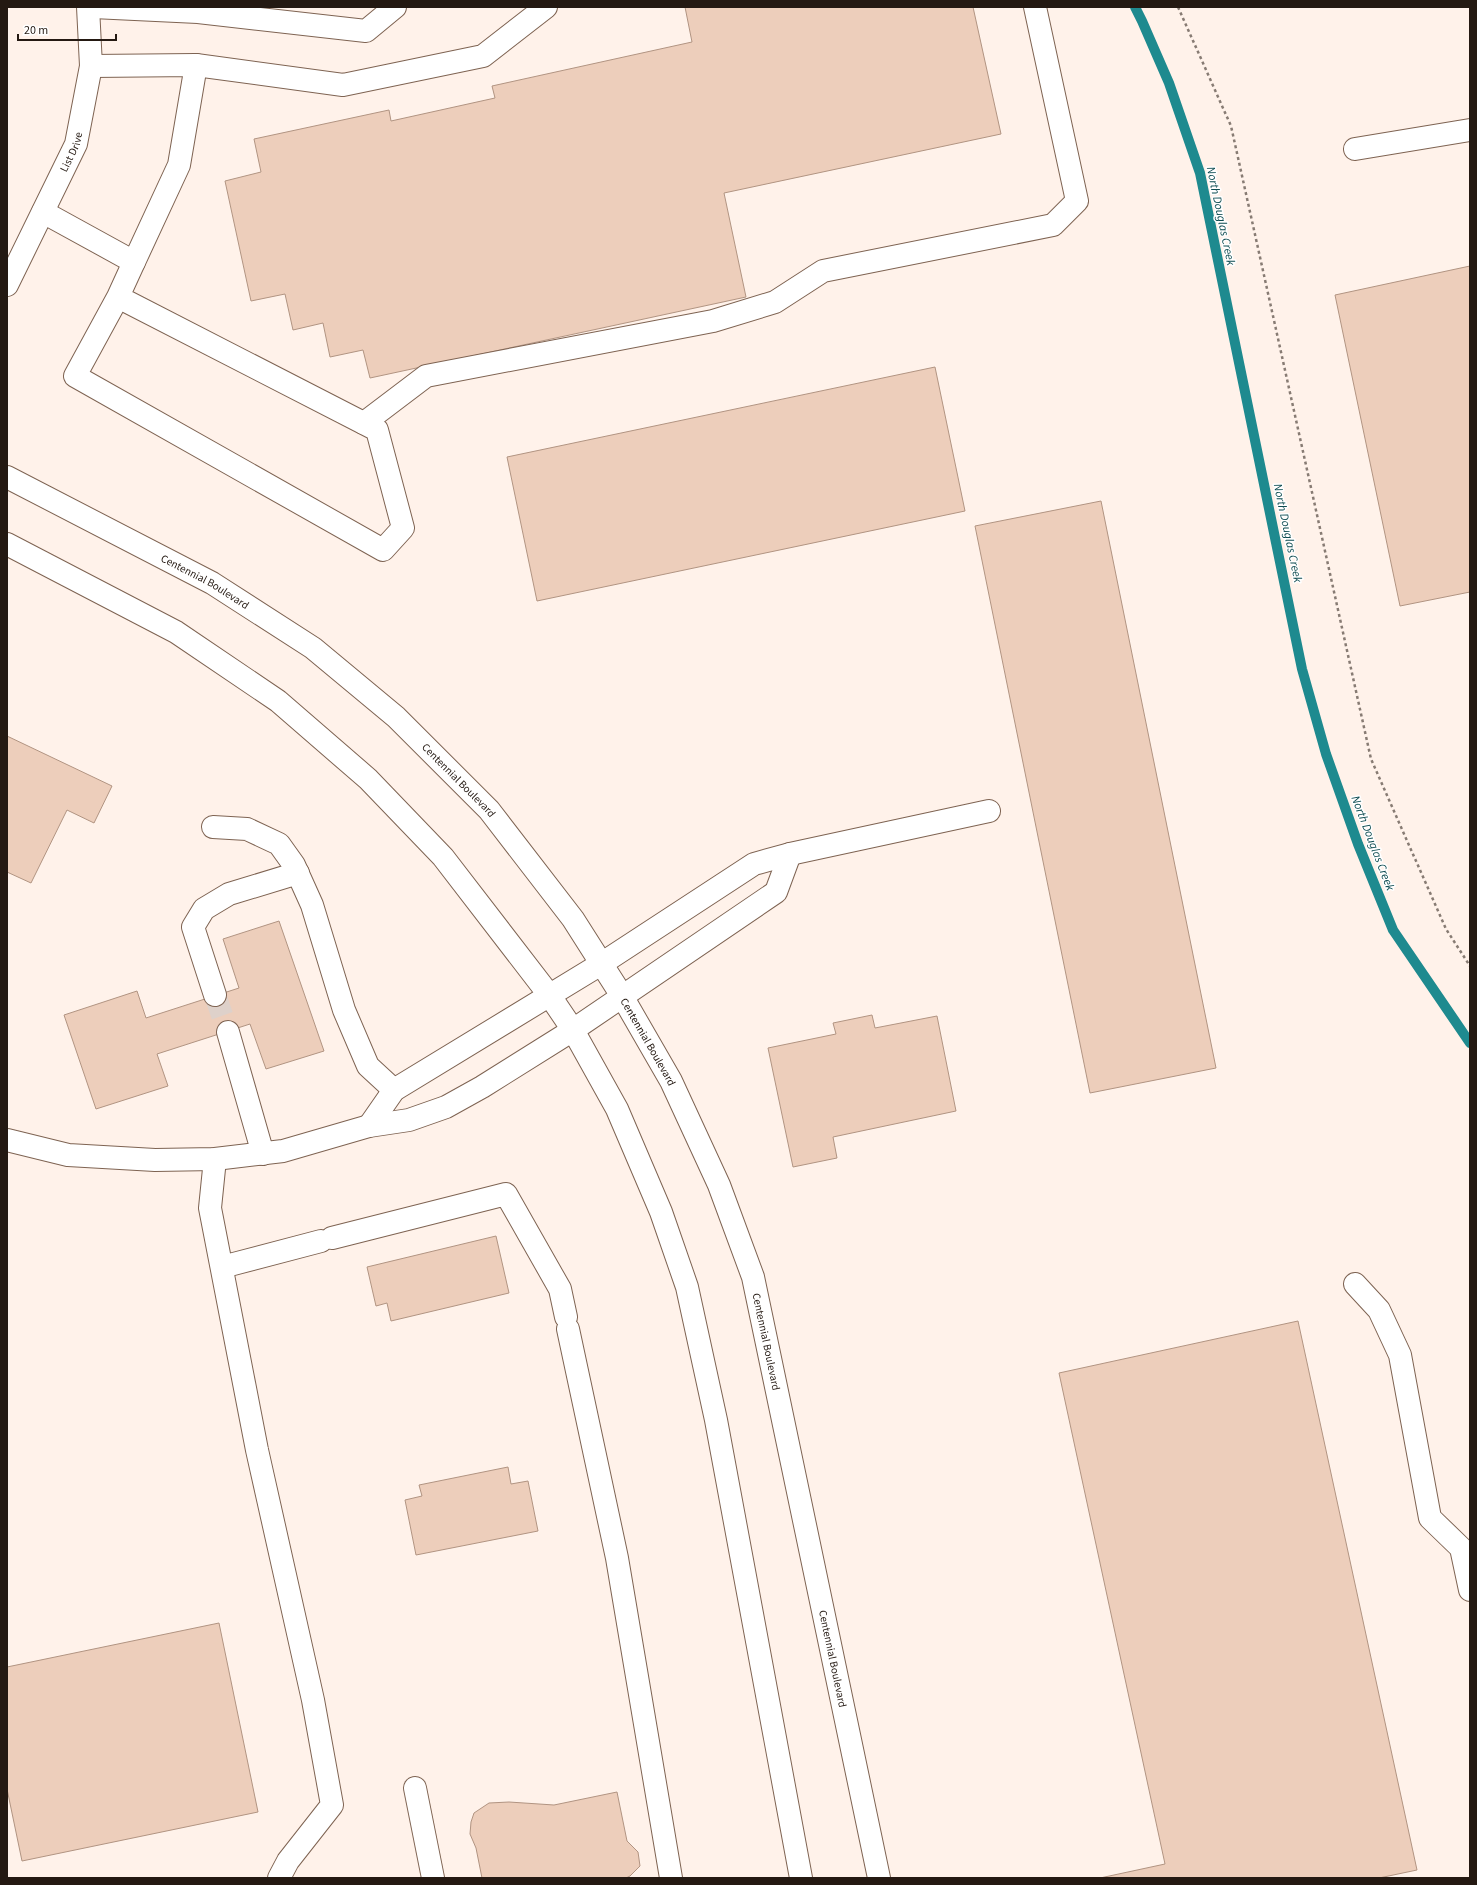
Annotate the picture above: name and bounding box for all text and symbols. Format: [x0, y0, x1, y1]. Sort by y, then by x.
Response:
scale bar [18, 16, 116, 42]
text: 20 m [24, 22, 48, 39]
street label: List Drive [56, 130, 86, 175]
water label: North Douglas Creek [1202, 165, 1239, 267]
water label: North Douglas Creek [1269, 482, 1306, 584]
street label: Centennial Boulevard [158, 551, 252, 613]
street label: Centennial Boulevard [418, 740, 499, 821]
water label: North Douglas Creek [1347, 793, 1399, 893]
street label: Centennial Boulevard [617, 995, 679, 1088]
street label: Centennial Boulevard [749, 1292, 784, 1392]
street label: Centennial Boulevard [815, 1609, 850, 1709]

